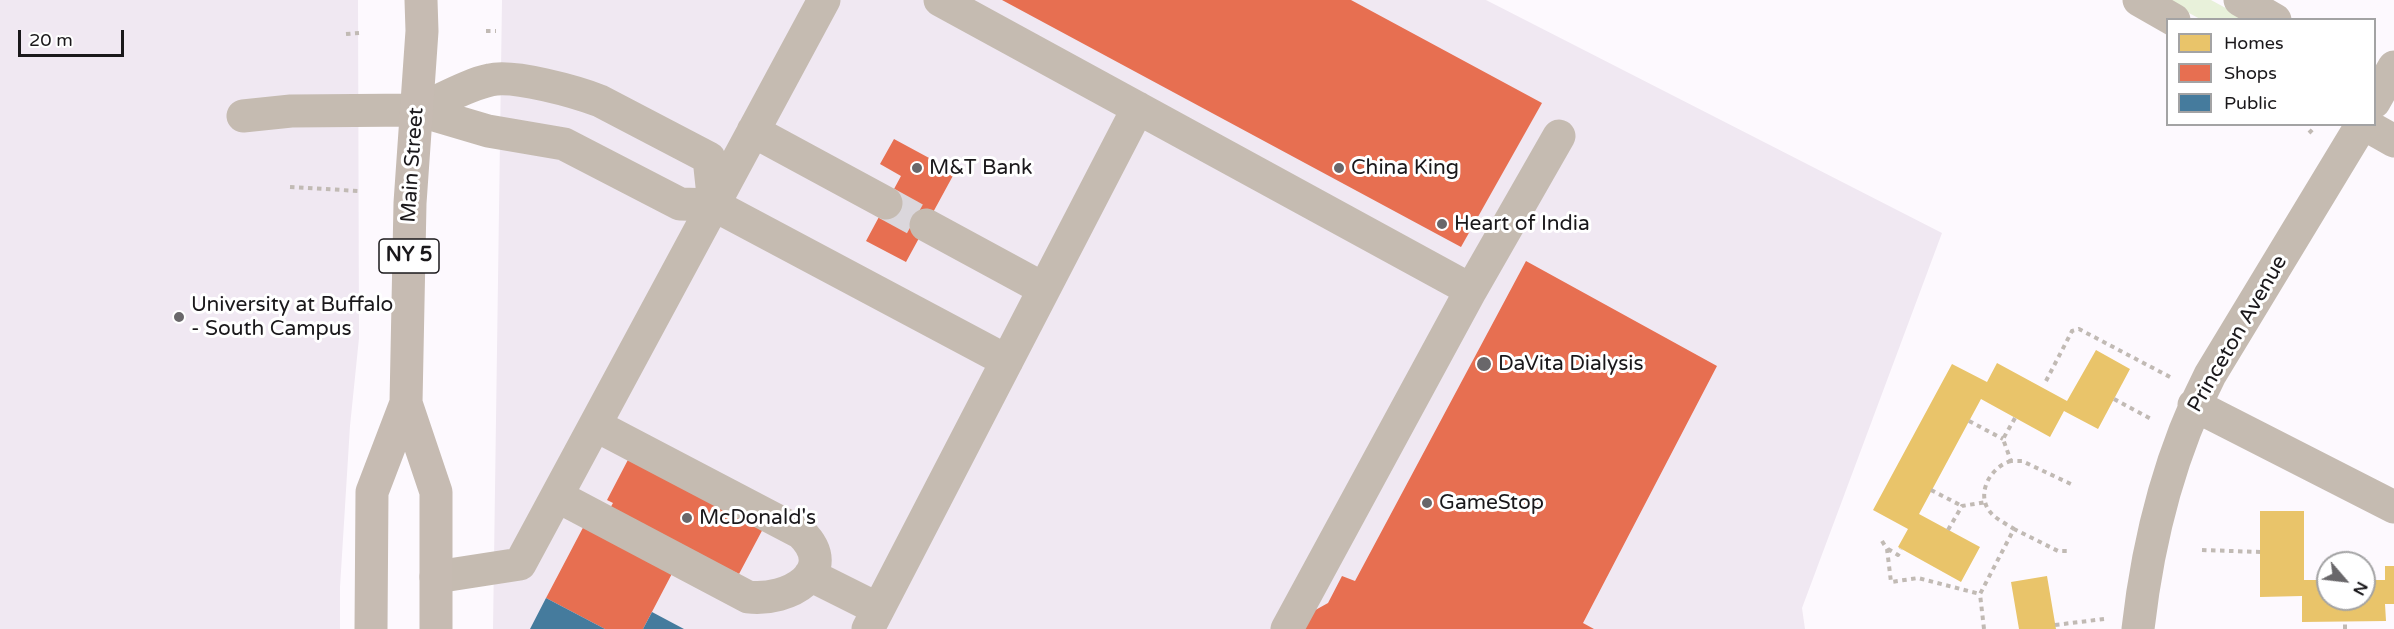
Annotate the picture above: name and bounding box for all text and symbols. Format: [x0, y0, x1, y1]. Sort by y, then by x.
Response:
scale bar [21, 18, 128, 56]
legend [2166, 18, 2376, 126]
text: 20 m [29, 29, 73, 51]
text: Homes [2224, 32, 2284, 54]
text: Shops [2224, 62, 2277, 84]
text: Public [2224, 92, 2277, 114]
street label: Main Street [396, 106, 430, 224]
place label: M&T Bank [929, 155, 1032, 181]
place label: China King [1351, 155, 1459, 181]
marker: M&T Bank [910, 161, 924, 175]
marker: China King [1332, 161, 1346, 175]
place label: Heart of India [1454, 211, 1590, 237]
marker: Heart of India [1435, 217, 1449, 231]
road number: NY 5 [379, 239, 439, 273]
street label: Princeton Avenue [2183, 251, 2293, 417]
place label: University at Buffalo - South Campus [191, 292, 393, 342]
marker: University at Buffalo - South Campus [172, 310, 186, 324]
place label: DaVita Dialysis [1498, 351, 1644, 377]
marker: DaVita Dialysis [1475, 355, 1493, 373]
place label: GameStop [1439, 490, 1544, 516]
marker: GameStop [1420, 496, 1434, 510]
place label: McDonald's [699, 505, 816, 531]
marker: McDonald's [680, 511, 694, 525]
north arrow [2316, 551, 2376, 611]
text: N [2348, 578, 2372, 599]

